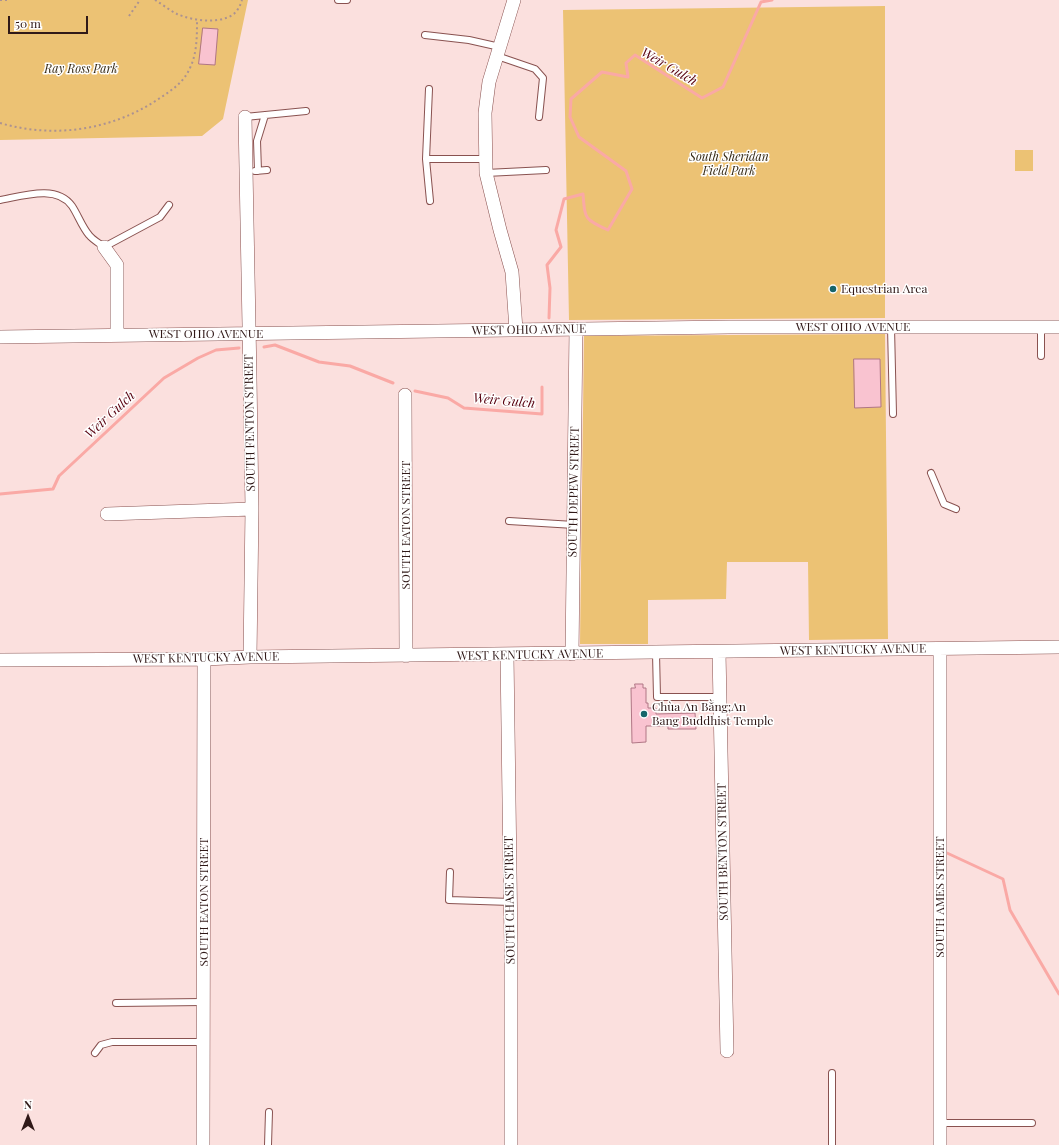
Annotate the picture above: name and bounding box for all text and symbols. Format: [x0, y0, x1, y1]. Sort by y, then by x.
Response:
scale bar [10, 8, 90, 34]
text: 50 m [15, 15, 41, 31]
water label: Weir Gulch [638, 45, 700, 89]
park label: Ray Ross Park [44, 62, 118, 76]
park label: South Sheridan Field Park [689, 150, 769, 178]
place label: Equestrian Area [841, 282, 927, 296]
marker: Equestrian Area [828, 284, 838, 294]
street label: WEST OHIO AVENUE [796, 320, 910, 334]
street label: WEST OHIO AVENUE [472, 322, 586, 338]
street label: WEST OHIO AVENUE [149, 327, 263, 341]
street label: SOUTH FENTON STREET [242, 354, 258, 492]
water label: Weir Gulch [82, 388, 138, 442]
water label: Weir Gulch [472, 391, 536, 411]
street label: SOUTH DEPEW STREET [566, 426, 582, 558]
street label: SOUTH EATON STREET [399, 461, 413, 589]
street label: WEST KENTUCKY AVENUE [780, 642, 926, 658]
street label: WEST KENTUCKY AVENUE [457, 647, 603, 663]
street label: WEST KENTUCKY AVENUE [133, 650, 279, 666]
place label: Chùa An Bằng;An Bang Buddhist Temple [652, 700, 773, 728]
marker: Chùa An Bằng;An Bang Buddhist Temple [639, 709, 649, 719]
street label: SOUTH BENTON STREET [715, 783, 731, 921]
street label: SOUTH CHASE STREET [502, 836, 518, 964]
street label: SOUTH AMES STREET [933, 836, 947, 958]
street label: SOUTH EATON STREET [197, 838, 211, 966]
north arrow [8, 1097, 48, 1137]
text: N [24, 1097, 32, 1112]

